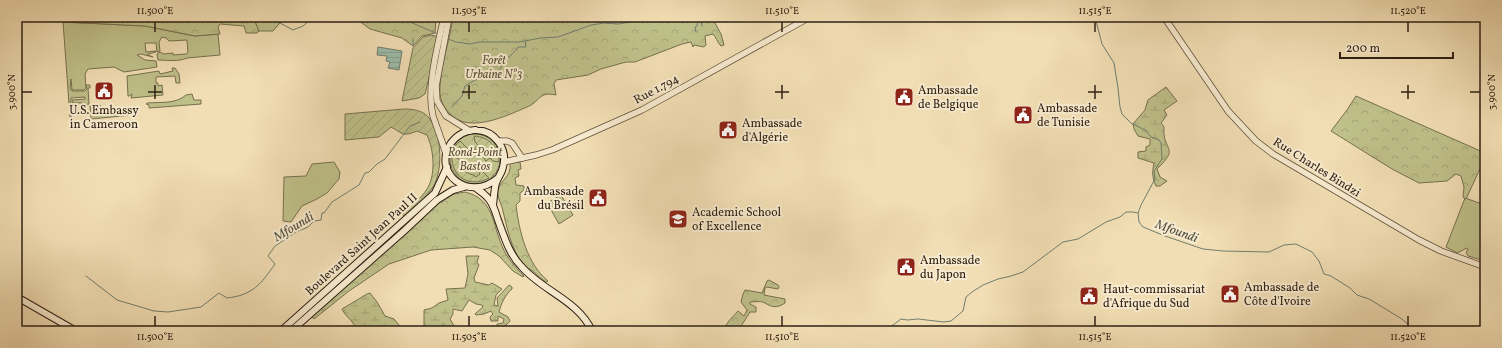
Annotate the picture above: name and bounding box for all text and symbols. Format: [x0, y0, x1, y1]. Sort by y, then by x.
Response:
text: 11.500°E [137, 4, 173, 18]
text: 11.505°E [452, 4, 487, 18]
text: 11.510°E [765, 4, 799, 18]
text: 11.515°E [1078, 4, 1112, 18]
text: 11.520°E [1390, 4, 1426, 18]
scale bar [1340, 34, 1453, 60]
text: 200 m [1346, 41, 1380, 57]
park label: Forêt Urbaine N°3 [465, 53, 523, 83]
street label: Rue 1.794 [631, 71, 682, 108]
text: 3.900°N [5, 73, 19, 110]
text: 3.900°N [1485, 73, 1499, 110]
public building icon: U.S. Embassy in Cameroon [93, 80, 115, 102]
place label: Ambassade de Belgique [918, 83, 979, 113]
public building icon: Ambassade de Belgique [893, 86, 915, 108]
place label: Ambassade de Tunisie [1037, 101, 1098, 131]
place label: U.S. Embassy in Cameroon [69, 103, 139, 133]
public building icon: Ambassade de Tunisie [1012, 104, 1034, 126]
place label: Ambassade d'Algérie [742, 116, 803, 146]
public building icon: Ambassade d'Algérie [717, 119, 739, 141]
street label: Rue Charles Bindzi [1270, 134, 1364, 201]
park label: Rond-Point Bastos [448, 145, 503, 175]
place label: Ambassade du Brésil [524, 184, 584, 214]
public building icon: Ambassade du Brésil [587, 187, 609, 209]
street label: Boulevard Saint Jean Paul II [302, 190, 421, 299]
place label: Academic School of Excellence [692, 205, 781, 235]
water label: Mfoundi [270, 208, 318, 247]
school or university icon: Academic School of Excellence [667, 208, 689, 230]
water label: Mfoundi [1152, 216, 1201, 248]
place label: Ambassade du Japon [920, 253, 981, 283]
public building icon: Ambassade du Japon [895, 256, 917, 278]
place label: Ambassade de Côte d'Ivoire [1244, 280, 1319, 310]
place label: Haut-commissariat d'Afrique du Sud [1103, 282, 1205, 312]
public building icon: Ambassade de Côte d'Ivoire [1219, 283, 1241, 305]
public building icon: Haut-commissariat d'Afrique du Sud [1078, 285, 1100, 307]
text: 11.500°E [137, 330, 173, 344]
text: 11.505°E [452, 330, 487, 344]
text: 11.510°E [765, 330, 799, 344]
text: 11.515°E [1078, 330, 1112, 344]
text: 11.520°E [1390, 330, 1426, 344]

